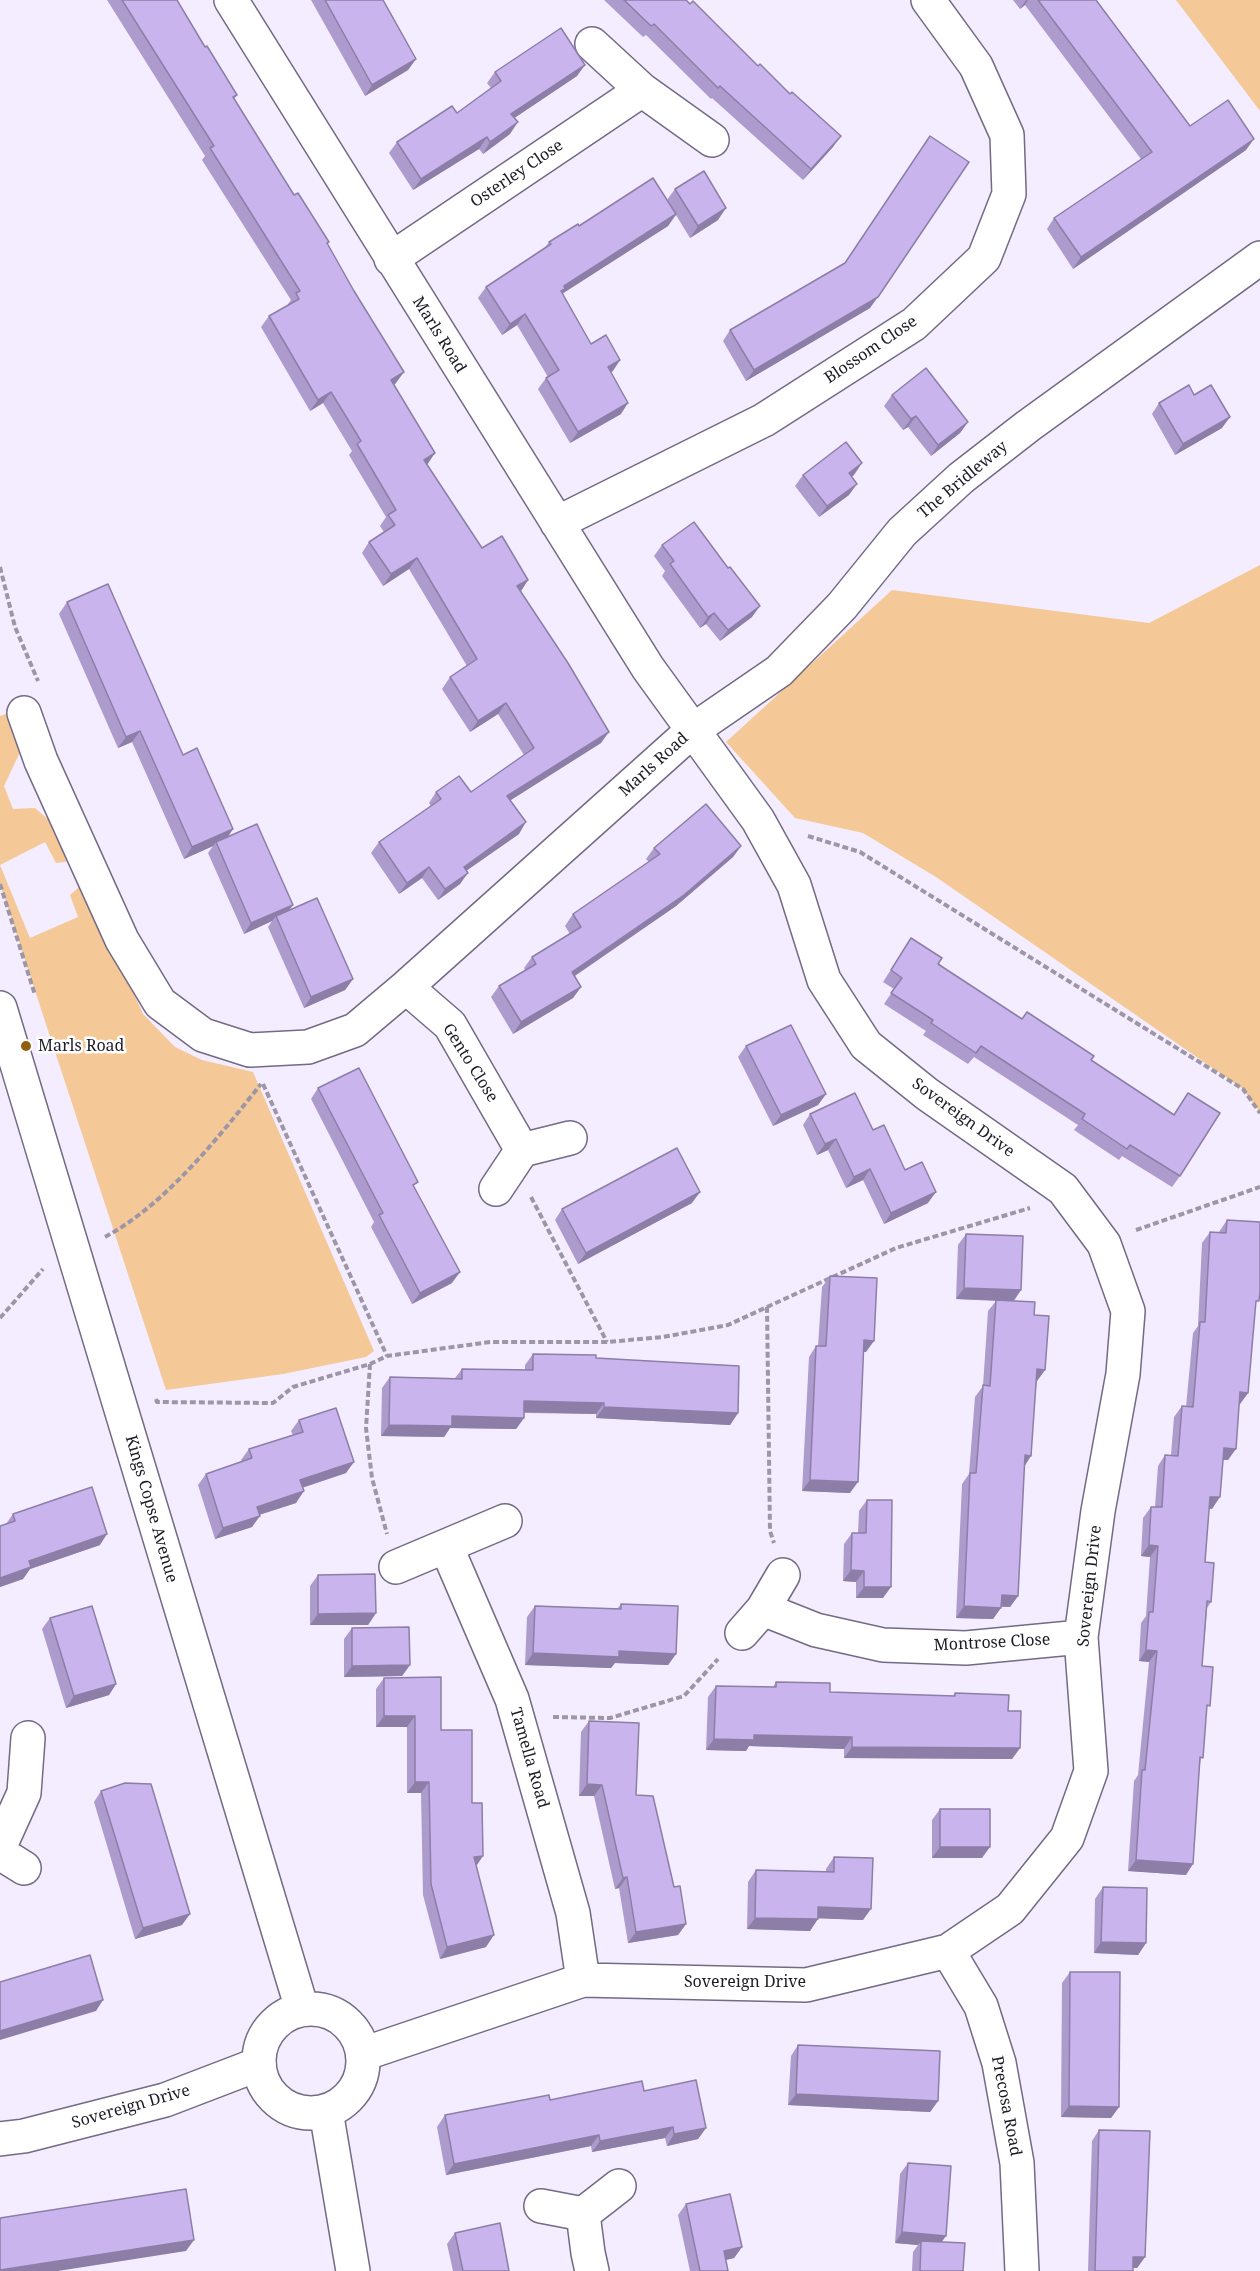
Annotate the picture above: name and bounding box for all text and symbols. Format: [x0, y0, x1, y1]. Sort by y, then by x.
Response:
street label: Osterley Close [467, 136, 567, 212]
street label: Marls Road [408, 293, 470, 377]
street label: Blossom Close [821, 312, 921, 388]
street label: The Bridleway [914, 437, 1012, 523]
street label: Marls Road [615, 729, 693, 801]
street label: Gento Close [438, 1020, 502, 1106]
place label: Marls Road [38, 1036, 124, 1056]
marker: Marls Road [19, 1039, 33, 1053]
street label: Sovereign Drive [908, 1074, 1018, 1162]
street label: Kings Copse Avenue [121, 1433, 181, 1585]
street label: Sovereign Drive [1074, 1524, 1106, 1648]
street label: Montrose Close [933, 1630, 1051, 1656]
street label: Tamella Road [505, 1706, 553, 1810]
street label: Sovereign Drive [684, 1972, 806, 1992]
street label: Precosa Road [987, 2054, 1025, 2158]
street label: Sovereign Drive [70, 2081, 192, 2133]

